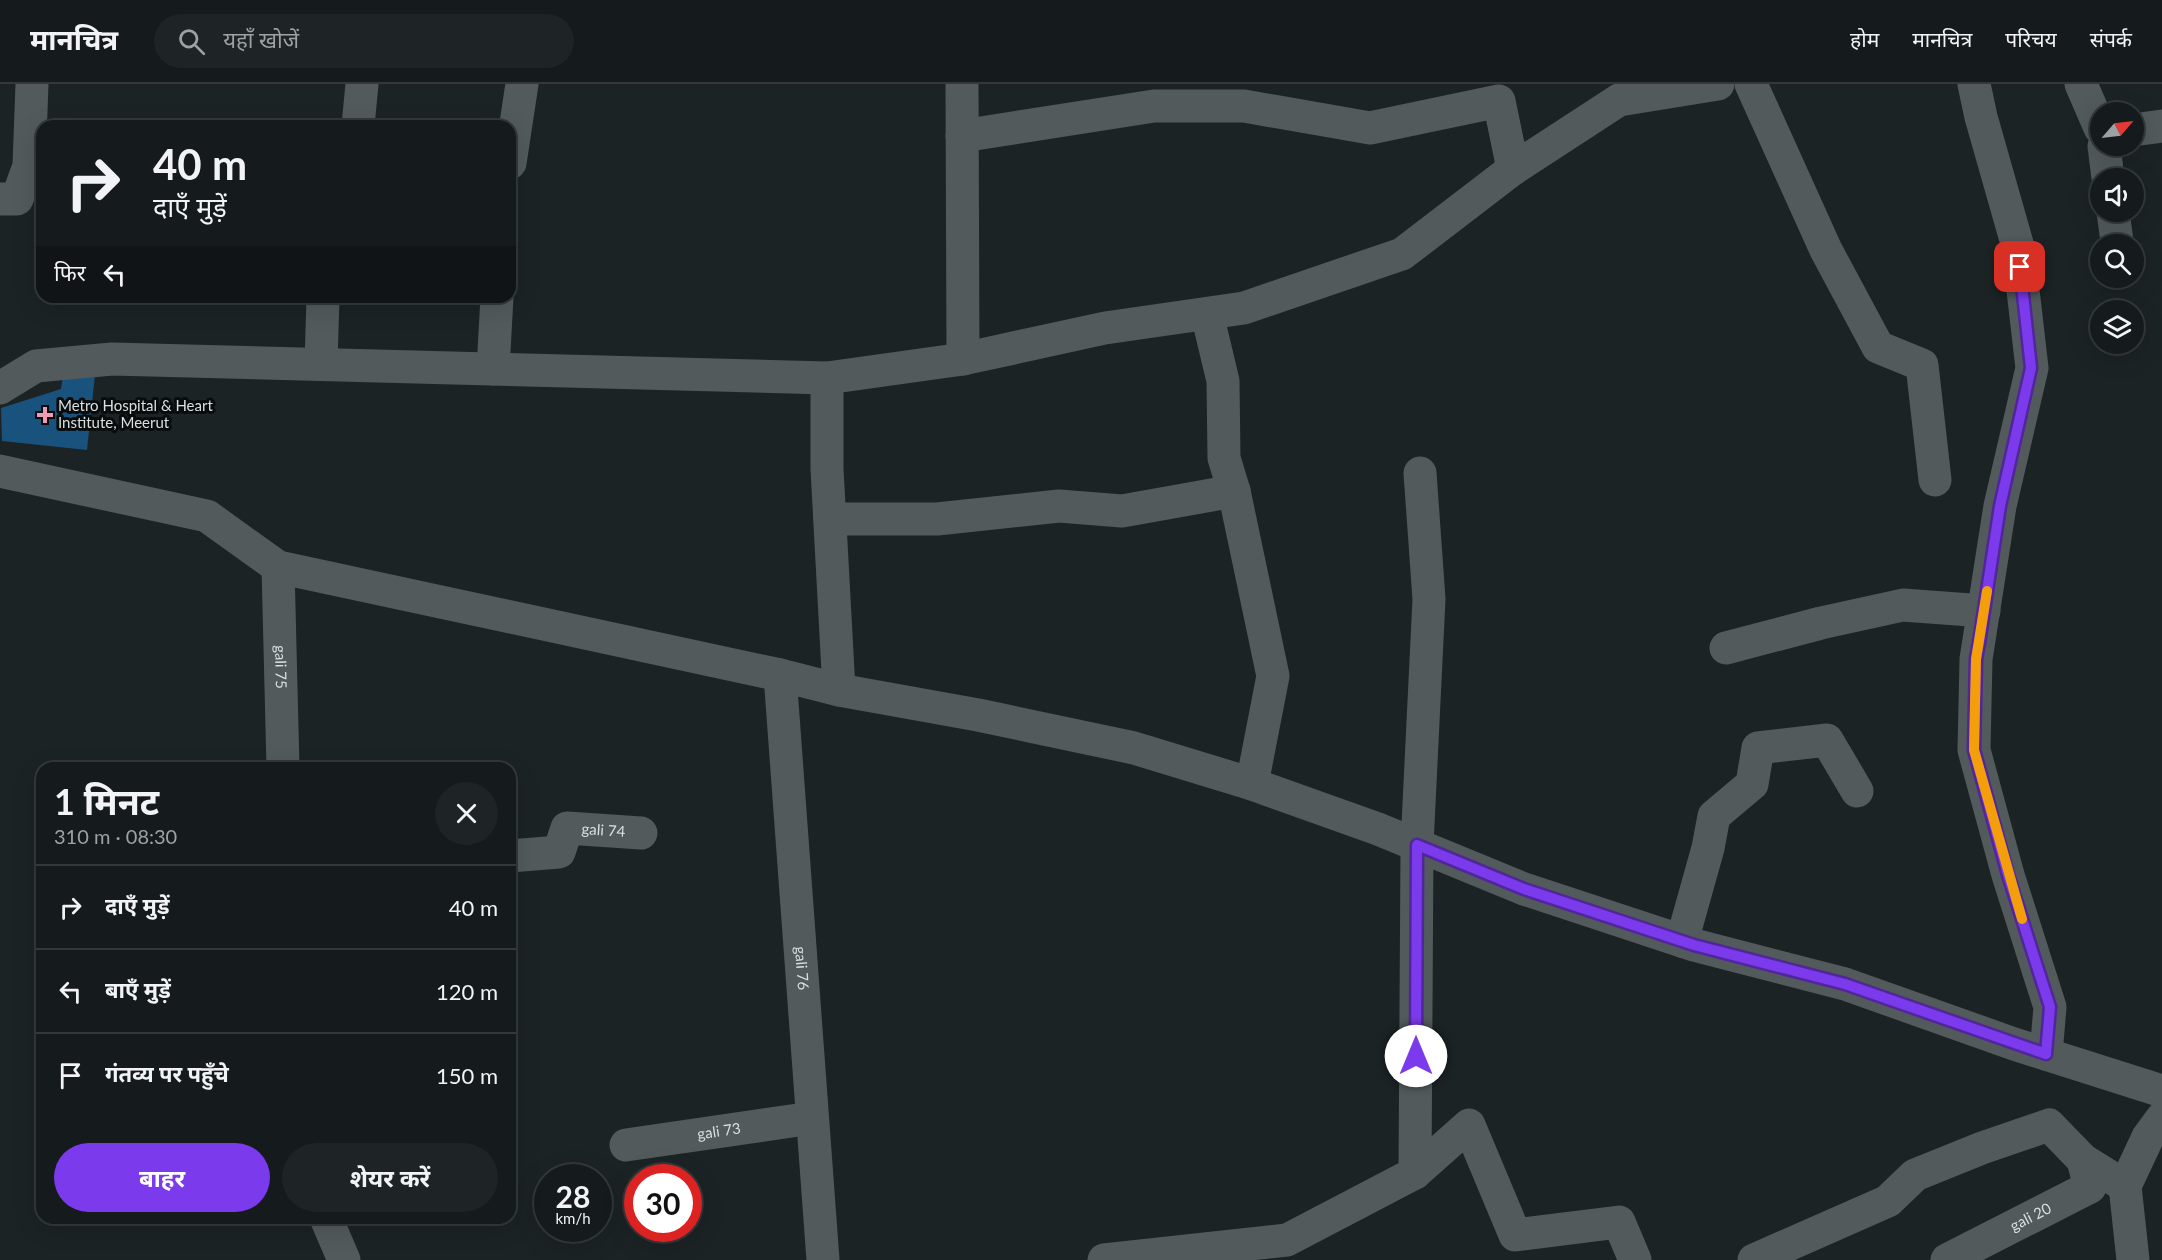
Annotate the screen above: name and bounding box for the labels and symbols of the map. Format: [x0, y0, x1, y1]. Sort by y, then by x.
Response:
north arrow [2090, 102, 2144, 156]
pin [1994, 241, 2045, 292]
place label: Metro Hospital & Heart Institute, Meerut [58, 396, 213, 431]
marker: Metro Hospital & Heart Institute, Meerut [36, 406, 54, 424]
street label: gali 75 [272, 645, 291, 689]
street label: gali 74 [581, 819, 626, 840]
street label: gali 76 [792, 946, 813, 991]
position arrow [1384, 1024, 1448, 1088]
street label: gali 73 [696, 1118, 742, 1143]
speed limit sign: 30 [624, 1164, 702, 1242]
street label: gali 20 [2007, 1198, 2054, 1234]

